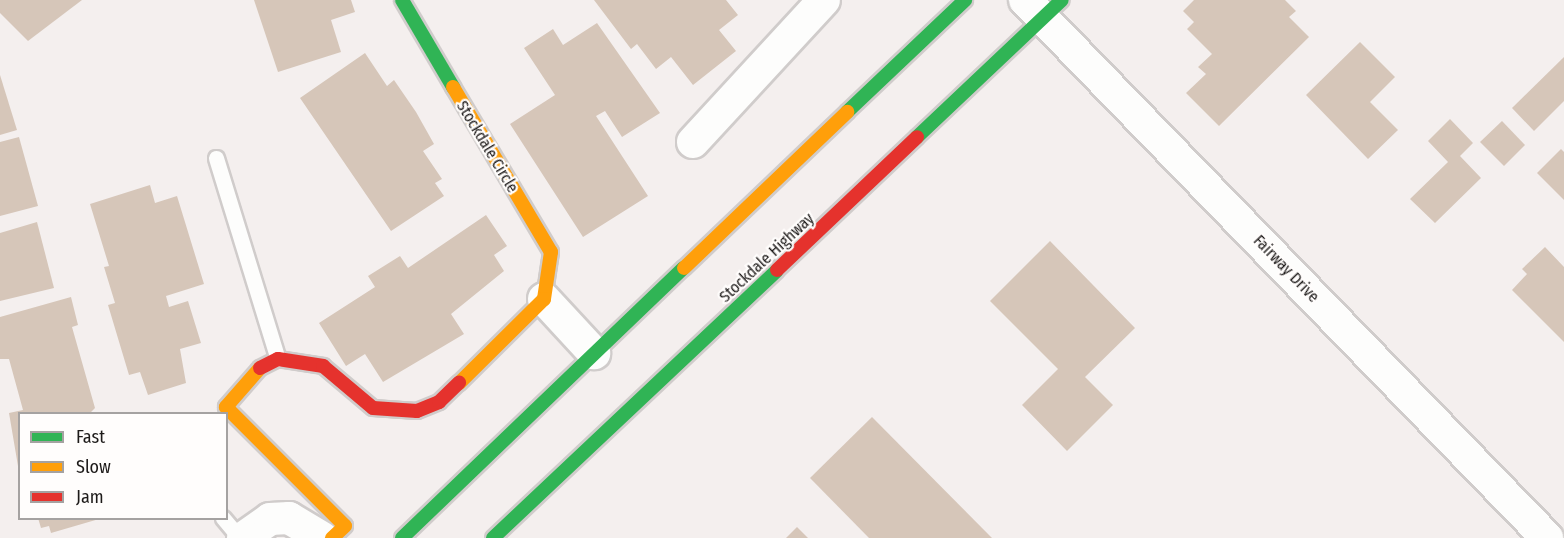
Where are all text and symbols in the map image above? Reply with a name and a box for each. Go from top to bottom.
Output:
street label: Stockdale Circle [452,98,522,196]
street label: Stockdale Highway [716,209,818,307]
street label: Fairway Drive [1249,231,1323,307]
legend [18,412,228,520]
text: Fast [76,426,105,448]
text: Slow [76,456,111,478]
text: Jam [76,486,104,508]

